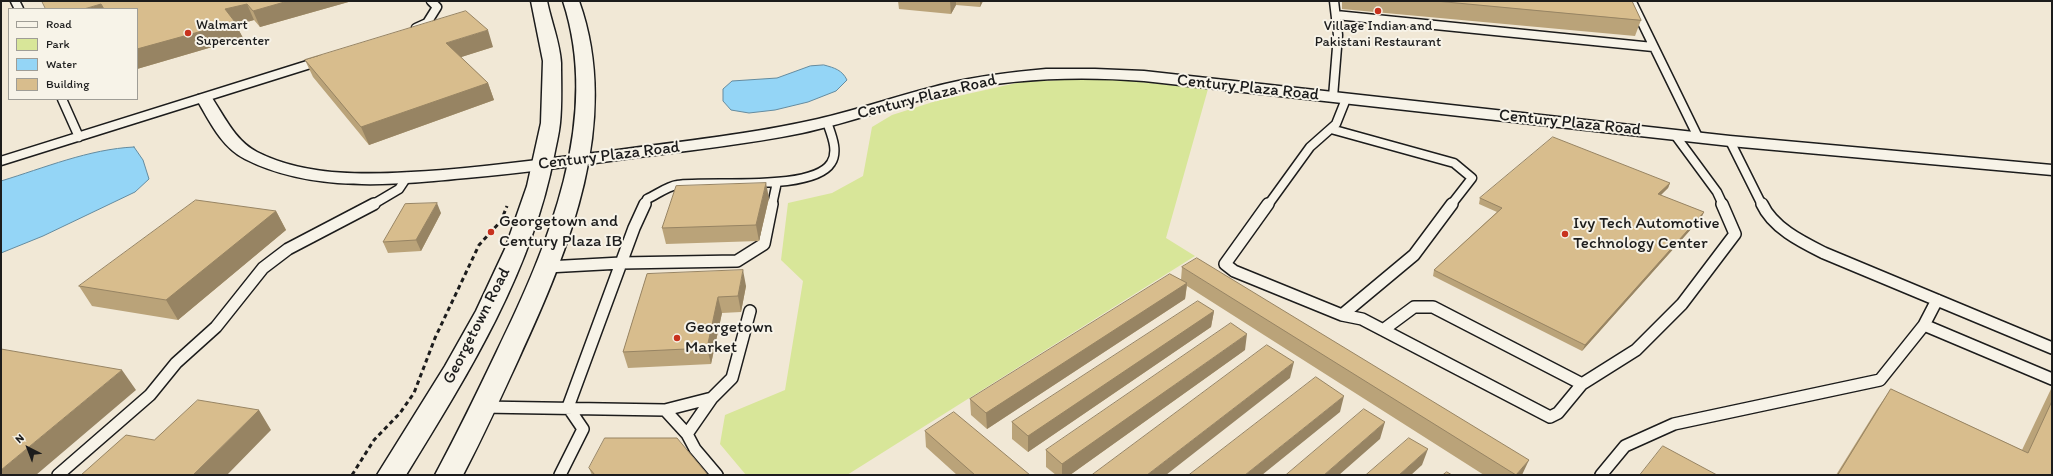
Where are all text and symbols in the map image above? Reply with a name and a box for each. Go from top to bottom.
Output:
marker: Village Indian and Pakistani Restaurant [1373,6,1383,16]
legend [8,8,138,100]
text: Road [46,17,72,31]
place label: Walmart Supercenter [196,17,270,50]
place label: Village Indian and Pakistani Restaurant [1315,18,1441,50]
marker: Walmart Supercenter [183,28,193,38]
text: Park [46,37,70,51]
text: Water [46,57,77,71]
street label: Century Plaza Road [855,70,999,124]
street label: Century Plaza Road [1176,70,1320,106]
text: Building [46,77,89,91]
street label: Century Plaza Road [1498,105,1642,141]
street label: Century Plaza Road [537,137,681,175]
place label: Georgetown and Century Plaza IB [499,212,622,252]
place label: Ivy Tech Automotive Technology Center [1573,214,1720,254]
marker: Georgetown and Century Plaza IB [486,227,496,237]
marker: Ivy Tech Automotive Technology Center [1560,229,1570,239]
street label: Georgetown Road [439,264,515,388]
place label: Georgetown Market [685,318,773,358]
marker: Georgetown Market [672,333,682,343]
north arrow [8,428,48,468]
text: N [13,431,27,446]

